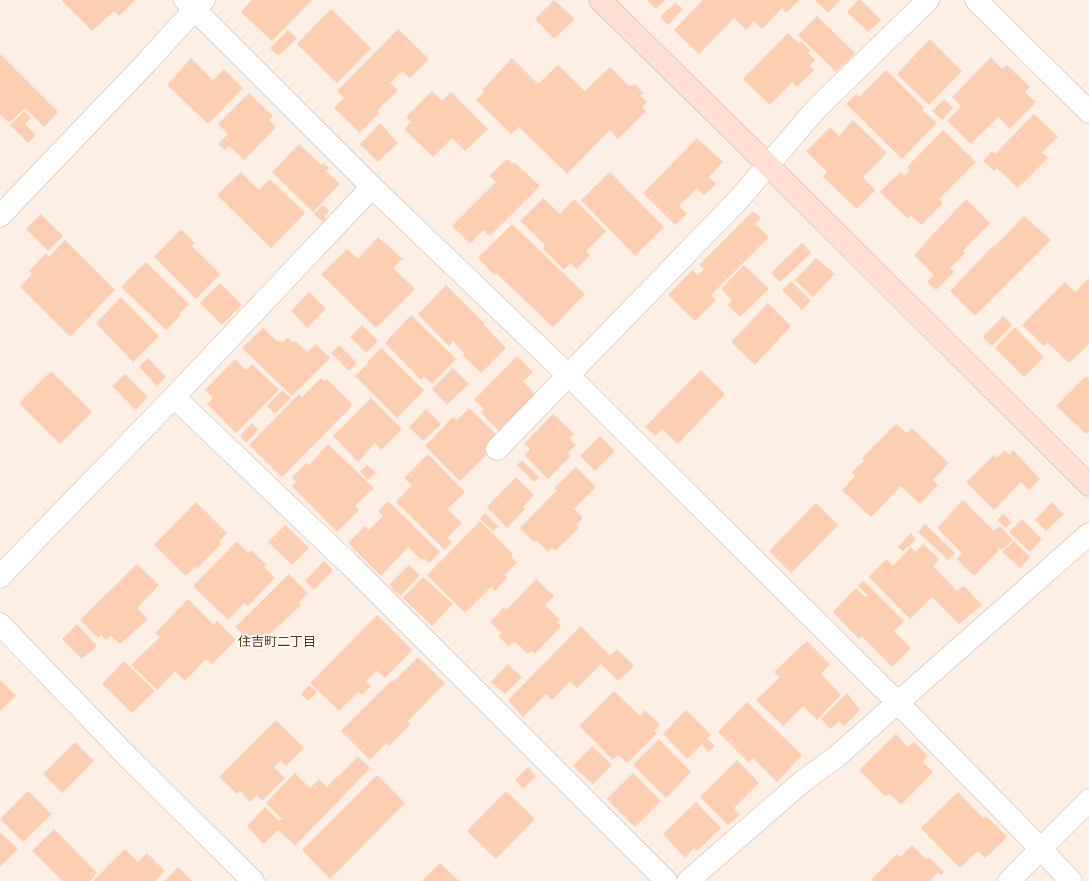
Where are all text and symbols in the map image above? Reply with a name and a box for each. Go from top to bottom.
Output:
district label: 住吉町二丁目 [238,634,316,649]

